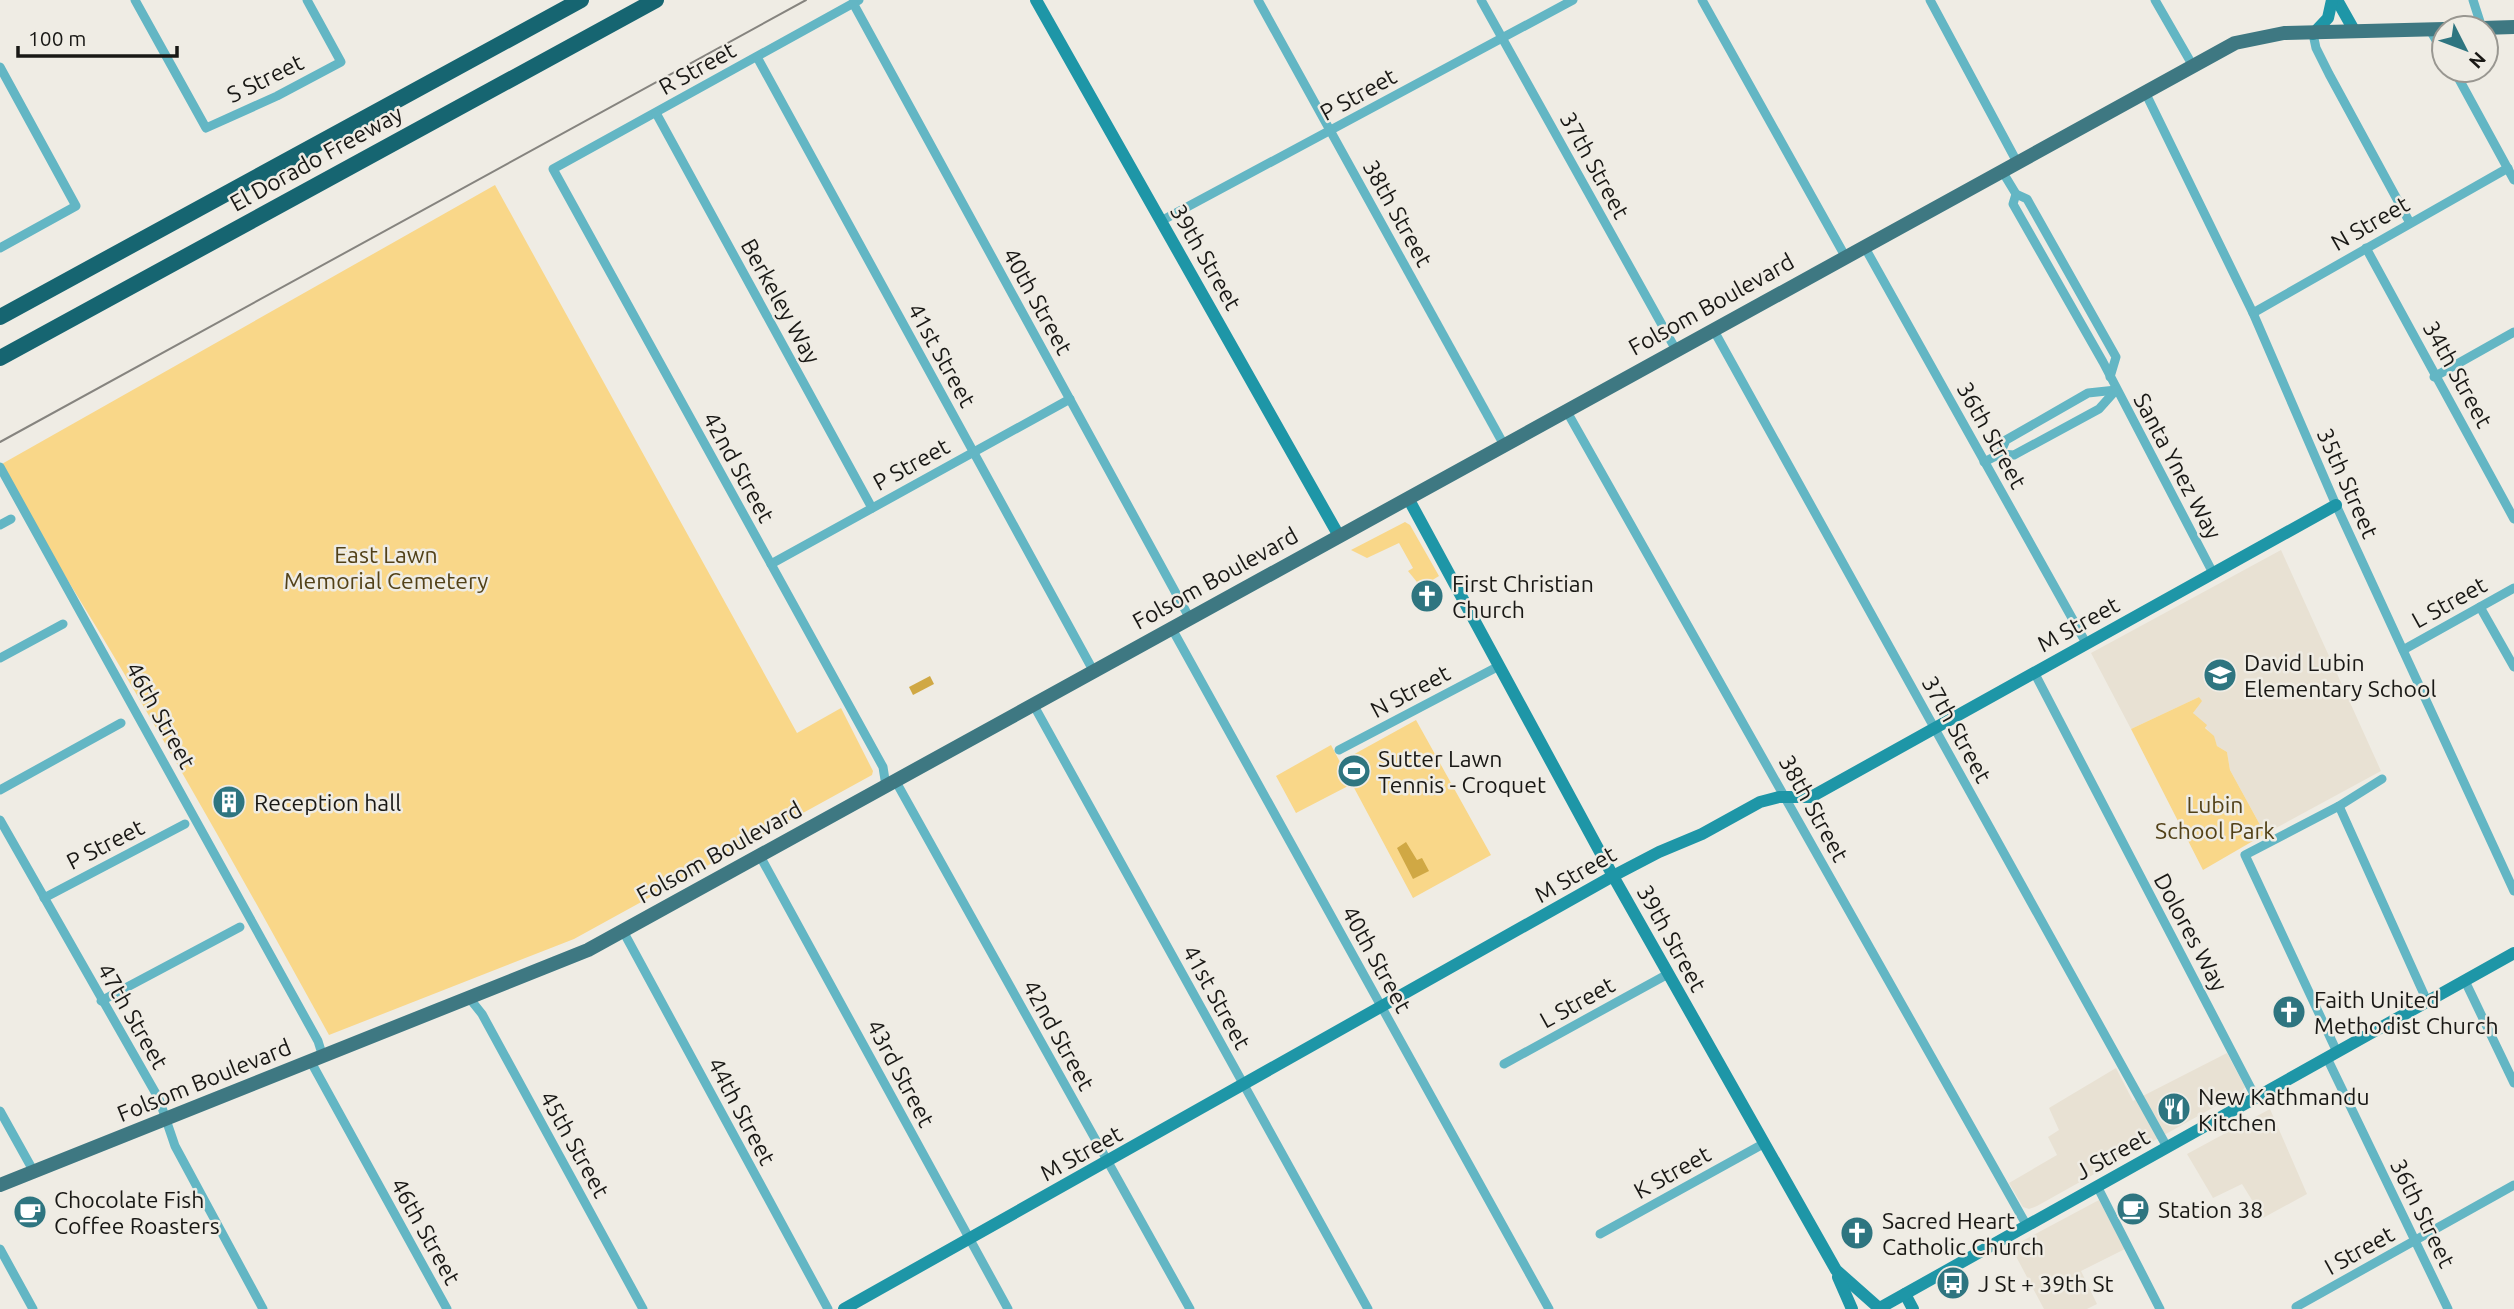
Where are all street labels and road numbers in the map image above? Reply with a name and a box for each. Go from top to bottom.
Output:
street label: R Street [654,37,740,99]
street label: S Street [223,49,307,107]
street label: P Street [1316,63,1400,125]
street label: El Dorado Freeway [225,100,407,216]
street label: 37th Street [1556,108,1634,222]
street label: 38th Street [1359,156,1437,270]
street label: N Street [2327,191,2413,255]
street label: 39th Street [1166,200,1246,314]
street label: Berkeley Way [736,234,826,368]
street label: 40th Street [999,244,1077,358]
street label: Folsom Boulevard [1624,248,1798,360]
street label: 41st Street [903,299,981,411]
street label: 34th Street [2419,317,2497,431]
street label: 36th Street [1953,378,2031,492]
street label: Santa Ynez Way [2129,389,2227,543]
street label: 42nd Street [698,408,780,526]
street label: 35th Street [2313,424,2383,542]
street label: P Street [869,433,953,495]
street label: Folsom Boulevard [1128,522,1302,634]
street label: L Street [2407,571,2491,633]
street label: M Street [2033,591,2123,657]
street label: 46th Street [122,658,200,772]
street label: N Street [1366,660,1454,722]
street label: 37th Street [1918,672,1996,786]
street label: 38th Street [1775,751,1853,865]
street label: Folsom Boulevard [632,796,806,908]
street label: P Street [62,814,148,874]
street label: M Street [1530,841,1620,907]
street label: Dolores Way [2150,869,2232,995]
street label: 39th Street [1633,881,1711,995]
street label: 40th Street [1338,902,1416,1016]
street label: 41st Street [1178,941,1256,1053]
street label: 47th Street [93,959,173,1073]
street label: L Street [1535,971,1619,1033]
street label: 42nd Street [1018,976,1100,1094]
street label: 43rd Street [862,1015,940,1131]
street label: Folsom Boulevard [113,1034,295,1126]
street label: 44th Street [703,1053,781,1169]
street label: 45th Street [536,1087,614,1201]
street label: M Street [1036,1120,1126,1186]
street label: J Street [2071,1123,2153,1185]
street label: K Street [1629,1141,1715,1203]
street label: 36th Street [2386,1155,2460,1271]
street label: 46th Street [387,1174,465,1288]
street label: I Street [2320,1221,2398,1279]

